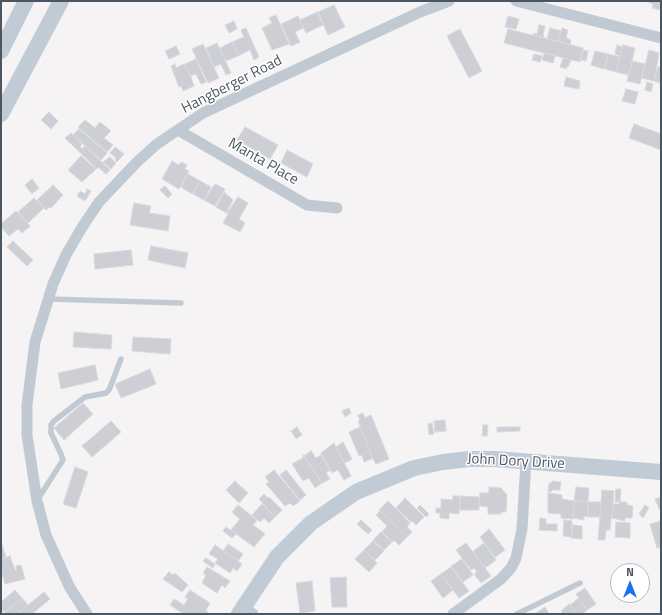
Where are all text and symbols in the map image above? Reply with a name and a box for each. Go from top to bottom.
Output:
street label: Hangberger Road [179,52,285,118]
street label: Manta Place [225,135,301,189]
street label: John Dory Drive [467,450,565,474]
north arrow [610,563,650,603]
text: N [626,564,634,580]

